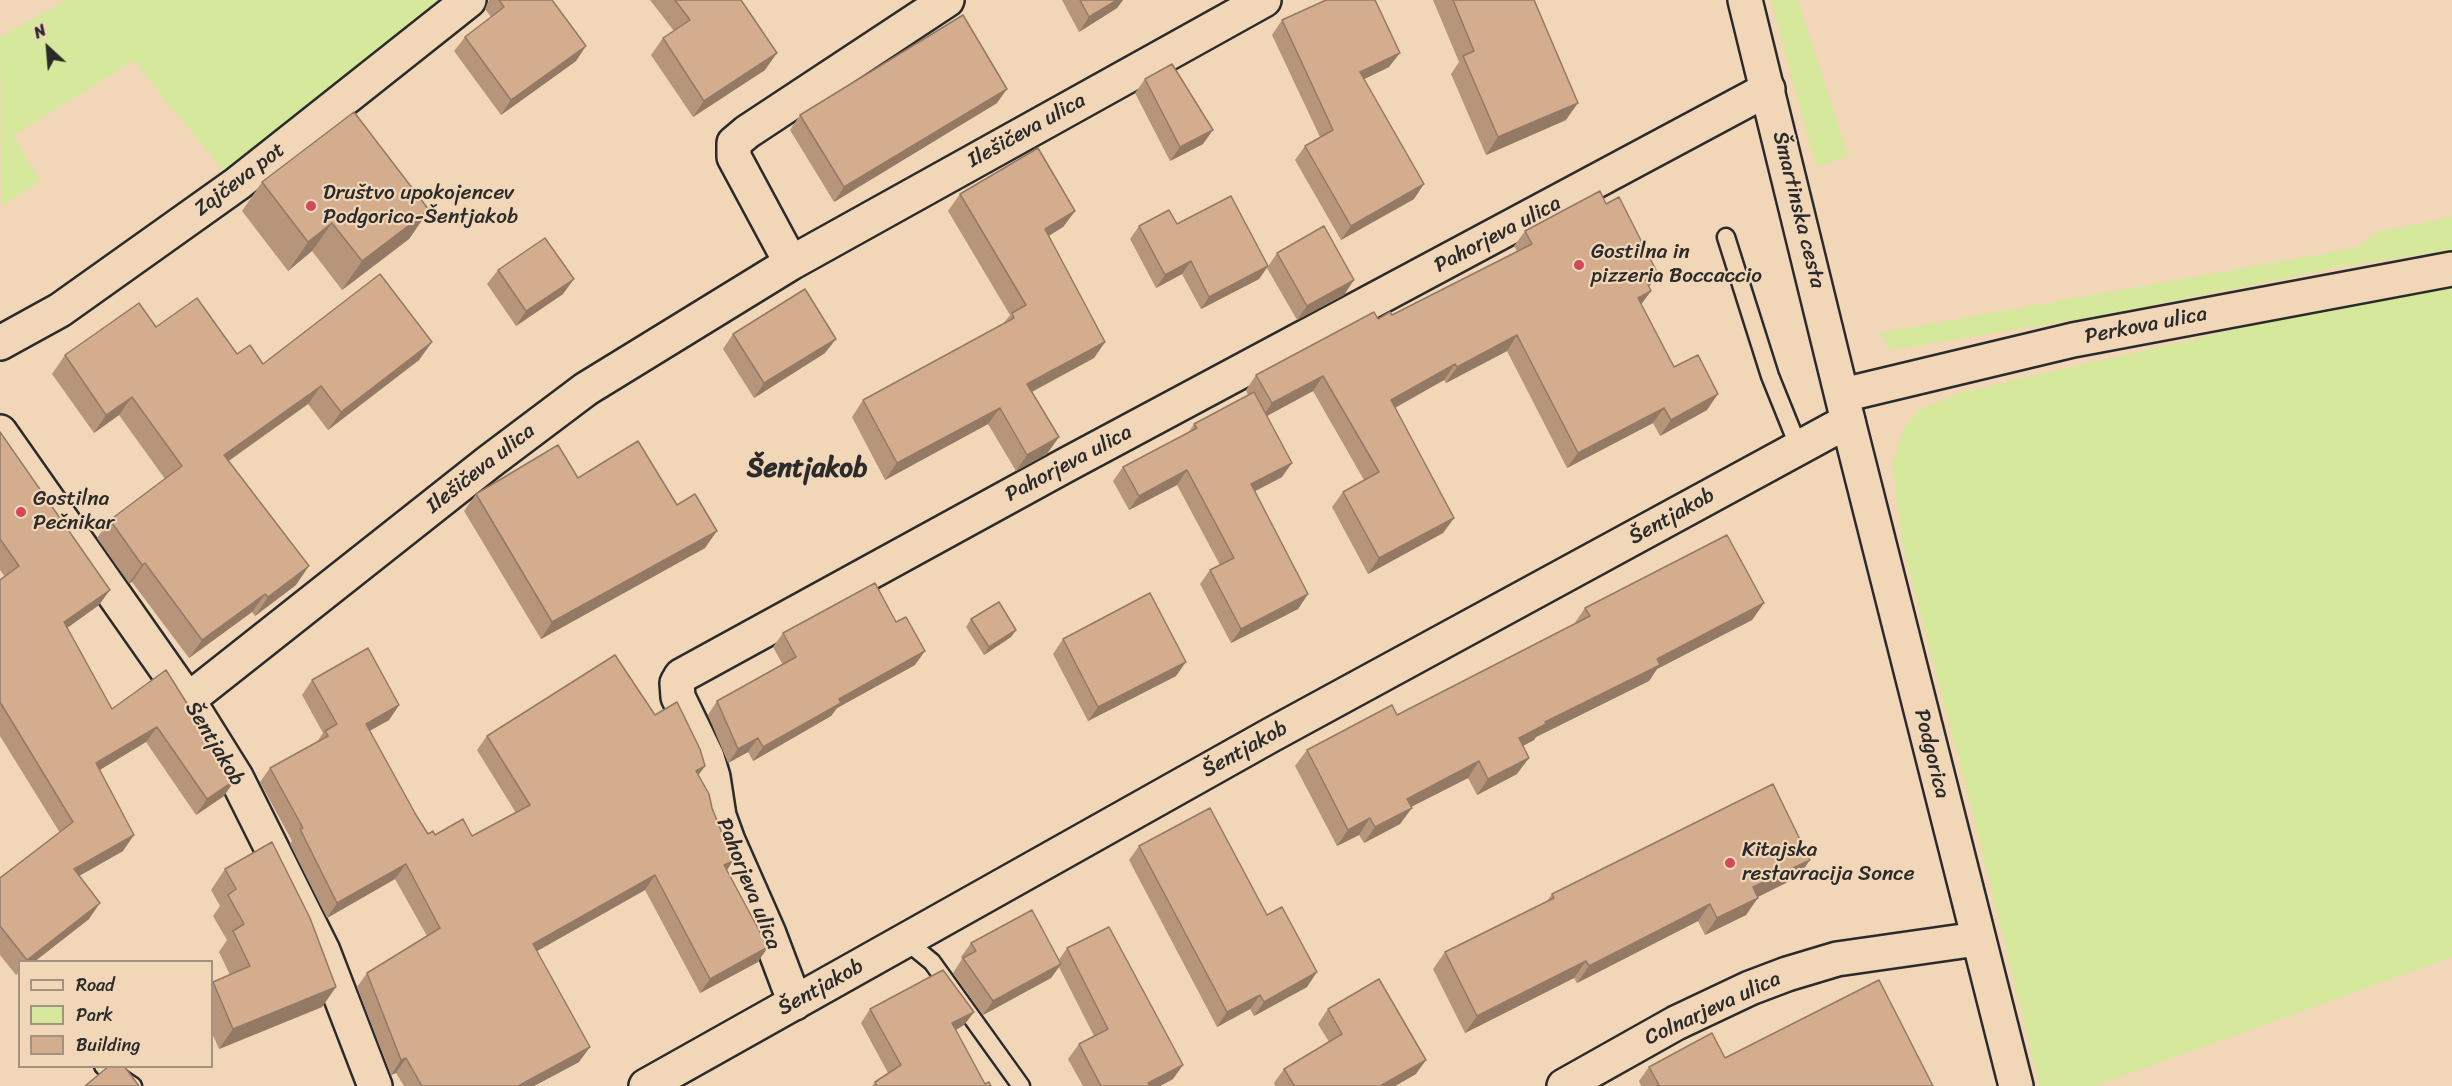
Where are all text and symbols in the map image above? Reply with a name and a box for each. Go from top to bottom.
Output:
text: N [29,16,51,47]
north arrow [18,18,78,78]
street label: Ilešičeva ulica [964,88,1090,174]
street label: Šmartinska cesta [1766,129,1830,291]
street label: Zajčeva pot [190,138,290,222]
place label: Društvo upokojencev Podgorica-Šentjakob [323,181,518,231]
street label: Pahorjeva ulica [1430,191,1566,279]
marker: Društvo upokojencev Podgorica-Šentjakob [304,199,318,213]
place label: Gostilna in pizzeria Boccaccio [1591,240,1762,290]
marker: Gostilna in pizzeria Boccaccio [1572,258,1586,272]
street label: Perkova ulica [2083,302,2209,350]
street label: Ilešičeva ulica [422,419,540,519]
street label: Pahorjeva ulica [1001,420,1137,508]
district label: Šentjakob [747,453,867,485]
street label: Šentjakob [1625,483,1719,551]
place label: Gostilna Pečnikar [33,487,114,537]
marker: Gostilna Pečnikar [14,505,28,519]
street label: Šentjakob [179,697,249,791]
street label: Podgorica [1908,707,1954,801]
street label: Šentjakob [1198,716,1292,784]
street label: Pahorjeva ulica [710,815,786,953]
place label: Kitajska restavracija Sonce [1742,838,1915,888]
marker: Kitajska restavracija Sonce [1723,856,1737,870]
street label: Šentjakob [774,954,868,1022]
legend [18,960,213,1068]
street label: Colnarjeva ulica [1641,967,1785,1051]
text: Road [76,969,115,1001]
text: Park [76,999,113,1031]
text: Building [76,1029,140,1061]

